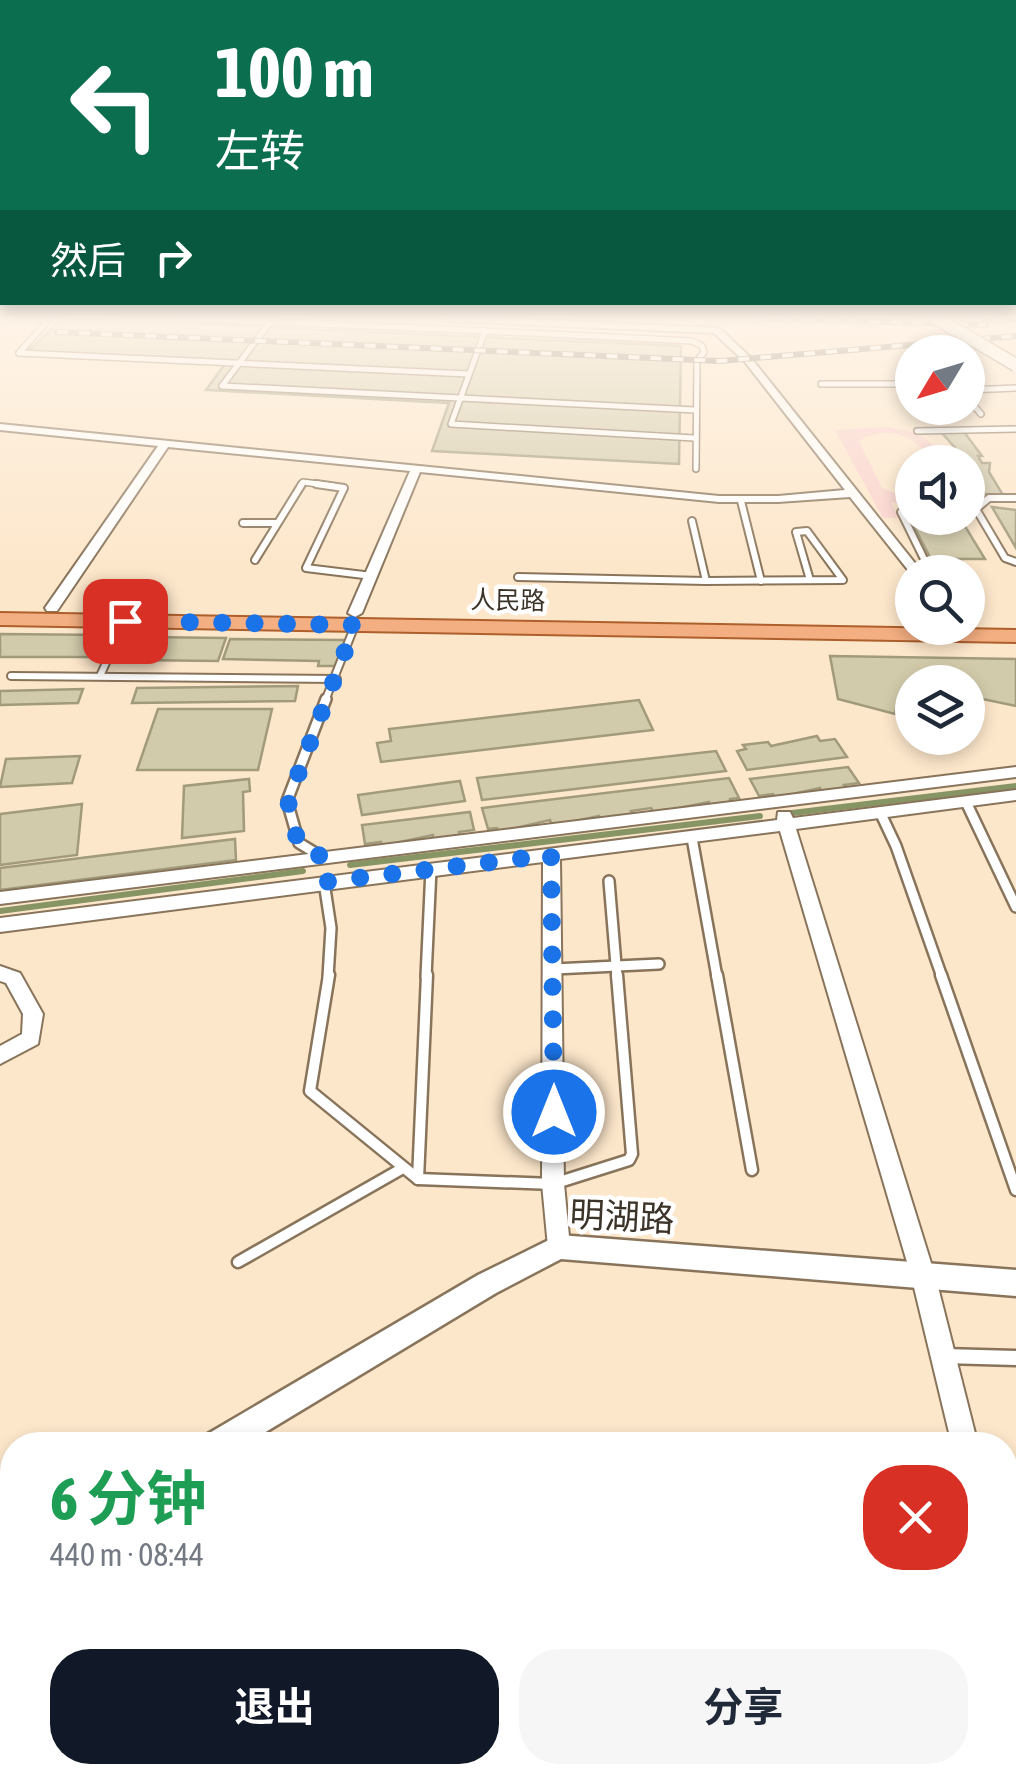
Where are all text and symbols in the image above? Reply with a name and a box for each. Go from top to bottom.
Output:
text: 100 m [215,32,374,112]
icon: left [50,40,180,170]
text: 左转 [215,125,305,177]
icon: right [146,230,201,285]
text: 然后 [50,239,126,282]
north arrow [895,335,985,425]
map controls [895,335,985,755]
button: sound [895,445,985,535]
button: search [895,555,985,645]
pin [83,579,168,664]
street label: 人民路 [470,585,546,615]
icon: arrive [98,594,153,649]
button: layers [895,665,985,755]
position arrow [502,1060,606,1164]
street label: 明湖路 [569,1193,676,1239]
text: 6 分钟 [50,1464,206,1533]
button: close [863,1465,968,1570]
text: 440 m · 08:44 [50,1536,204,1573]
button: 退出 [50,1649,499,1764]
button: 分享 [519,1649,968,1764]

